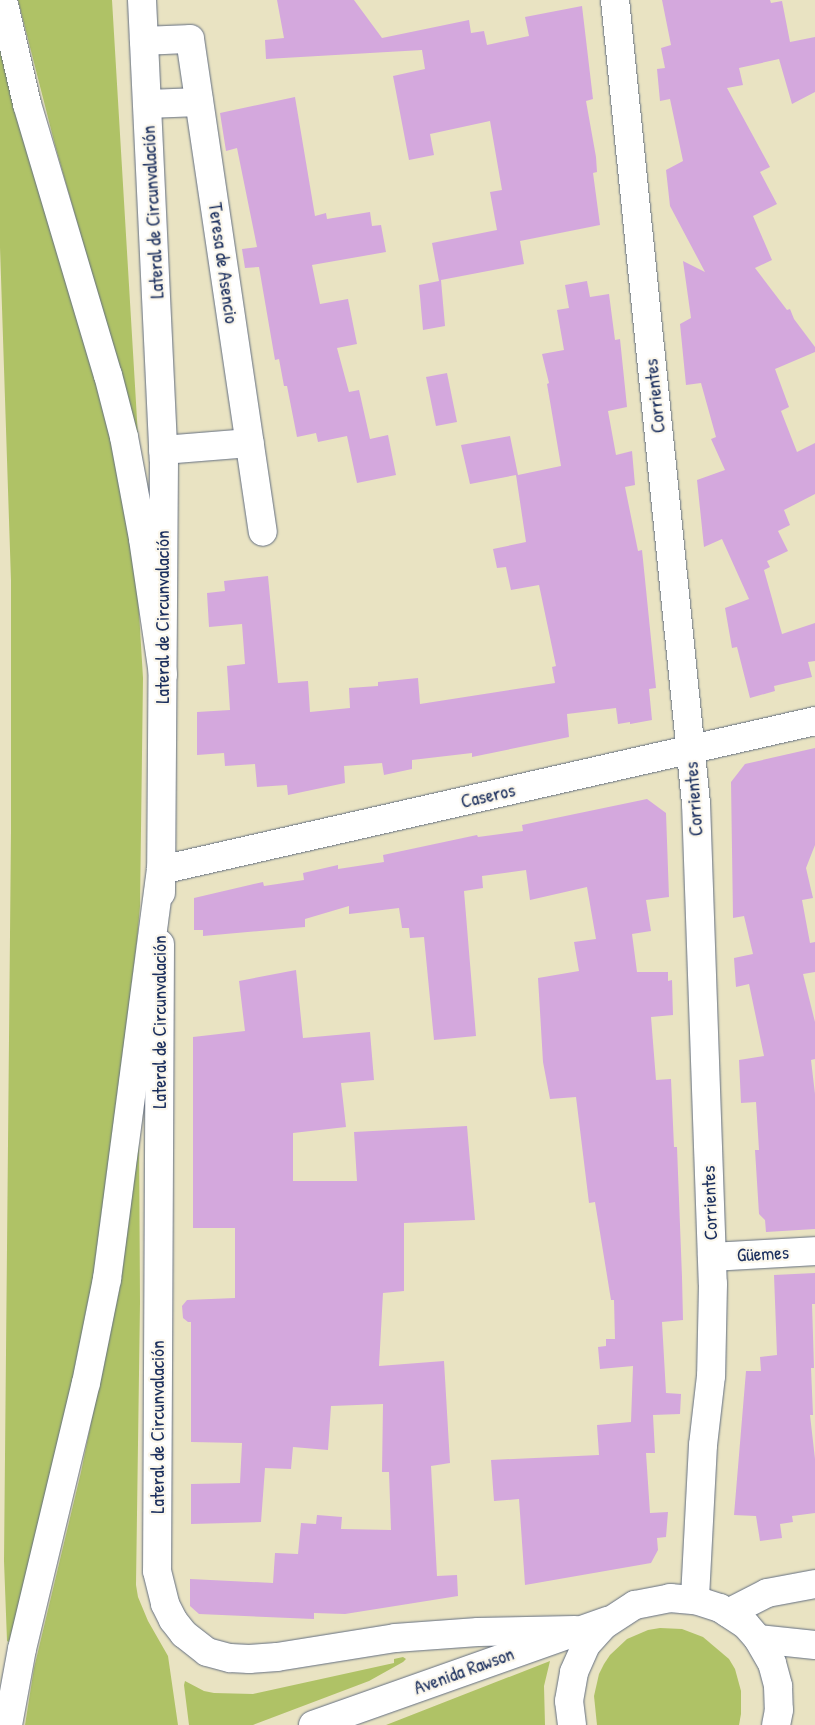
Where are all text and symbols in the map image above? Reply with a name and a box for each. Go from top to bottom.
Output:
street label: Lateral de Circunvalación [137,125,169,299]
street label: Teresa de Asencio [203,201,243,325]
street label: Corrientes [640,358,670,434]
street label: Lateral de Circunvalación [152,530,174,704]
street label: Corrientes [680,761,708,837]
street label: Caseros [459,779,517,813]
street label: Lateral de Circunvalación [149,935,171,1109]
street label: Corrientes [697,1165,723,1241]
street label: Güemes [736,1241,790,1267]
street label: Lateral de Circunvalación [147,1340,169,1514]
street label: Avenida Rawson [411,1642,517,1700]

